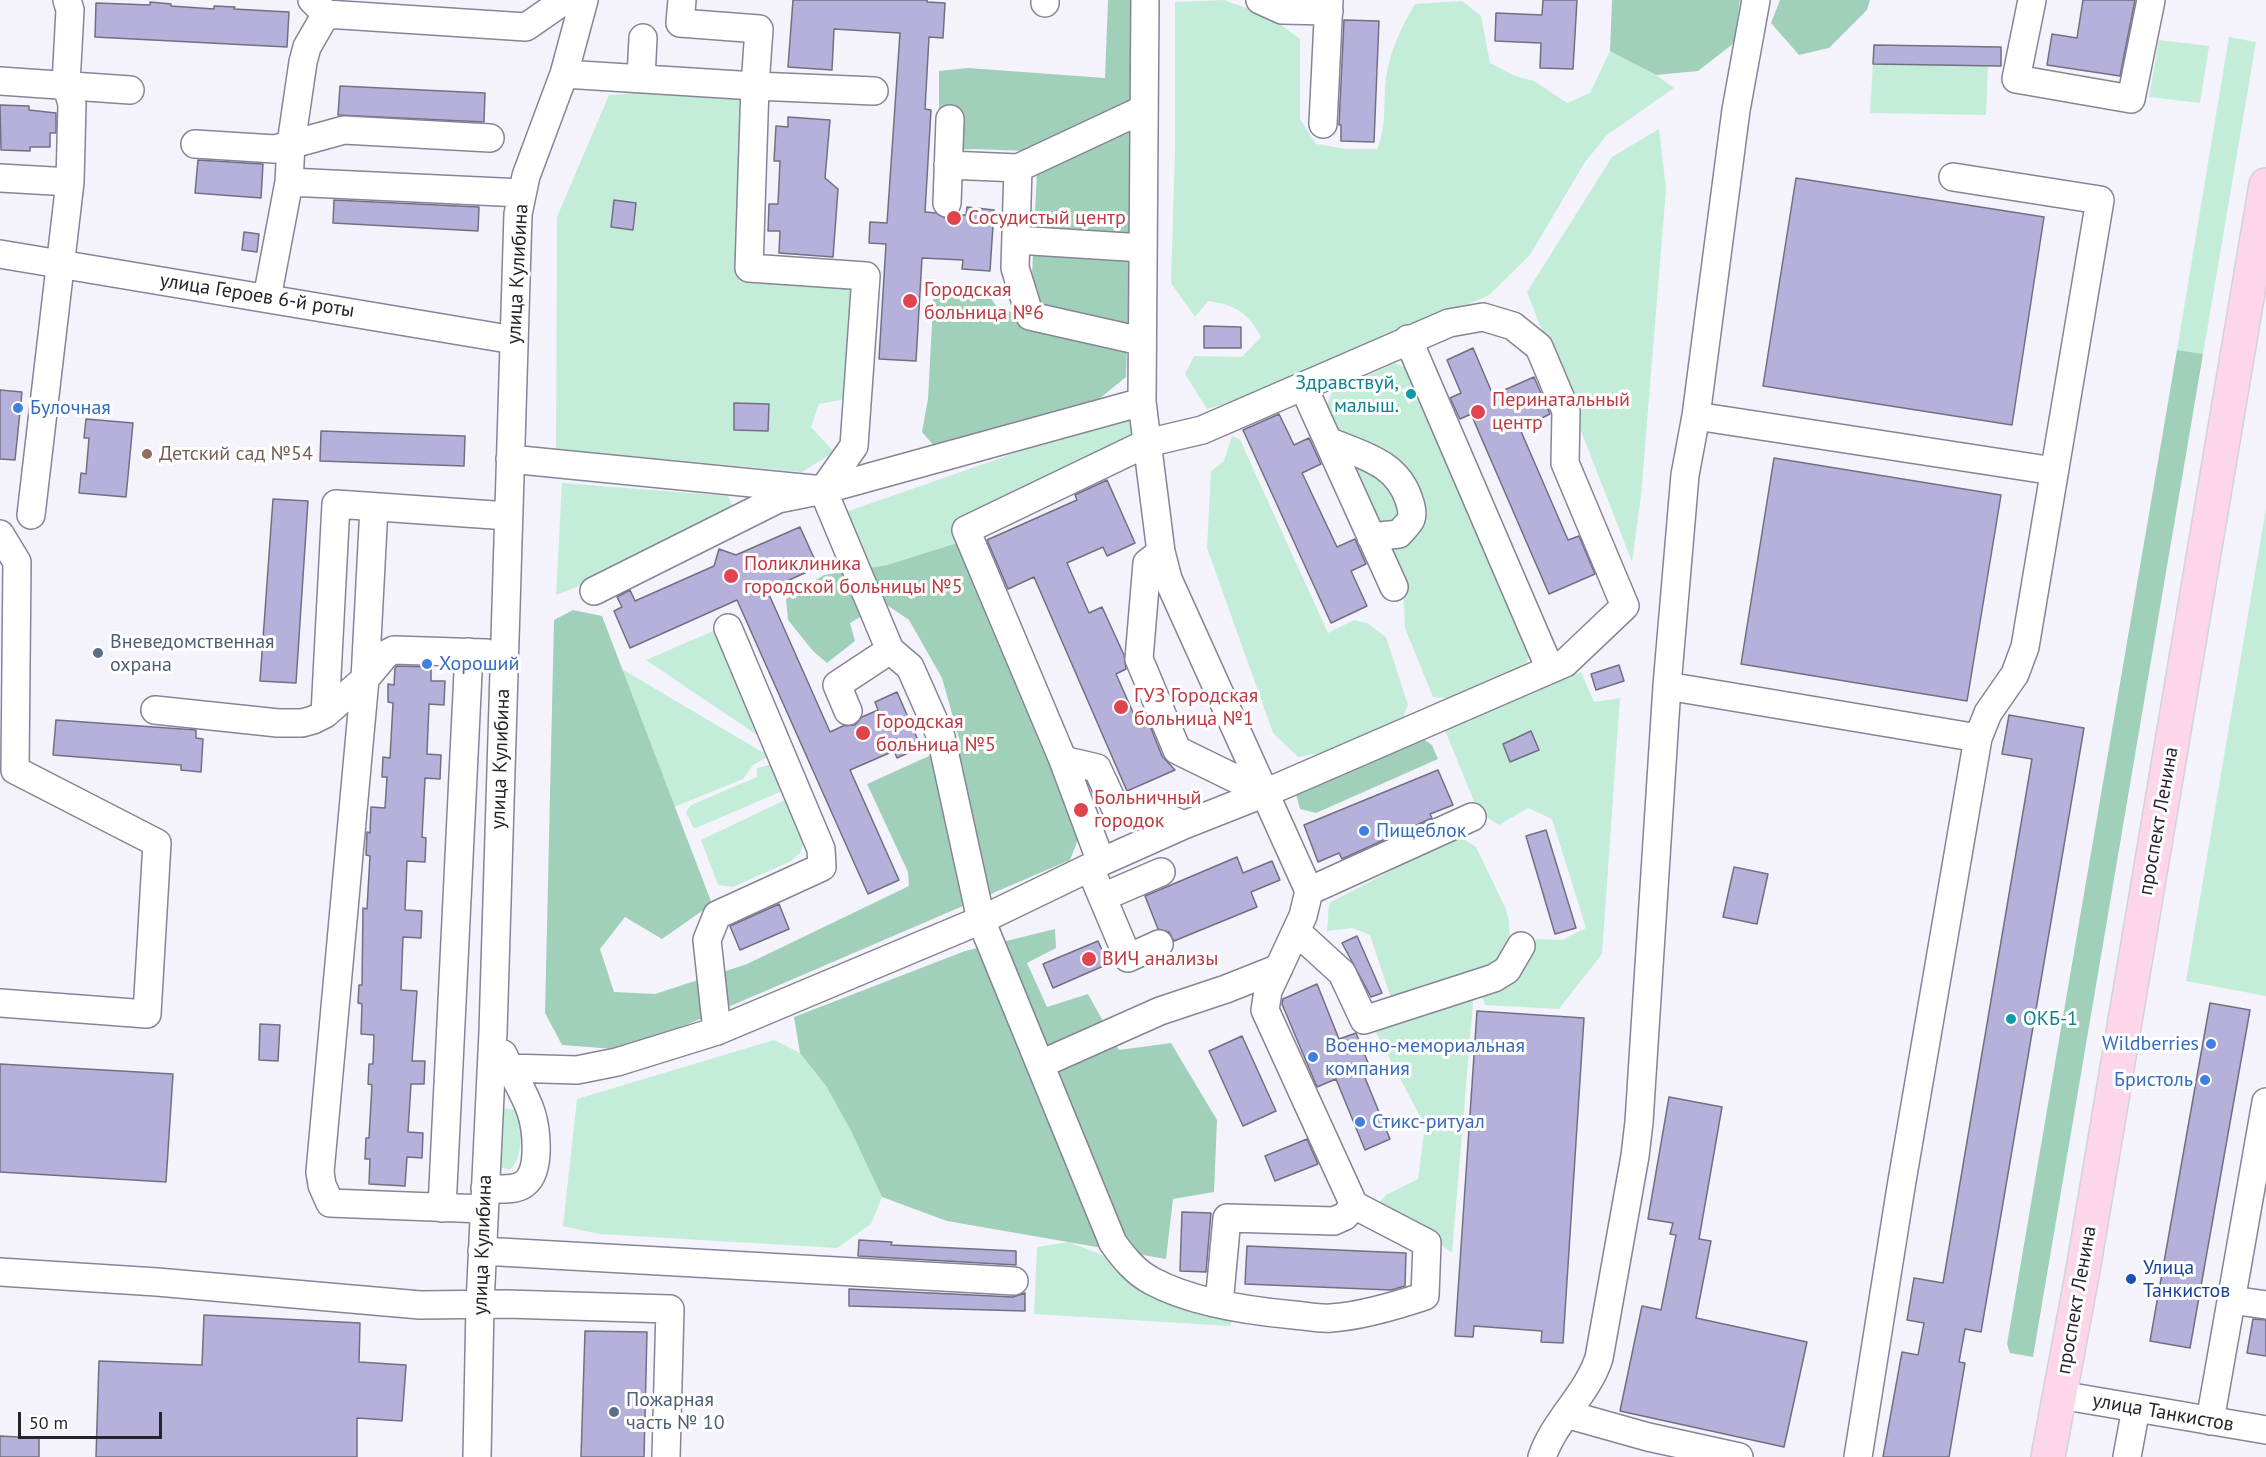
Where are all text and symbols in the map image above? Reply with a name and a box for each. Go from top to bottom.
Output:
street label: улица Кулибина [502,203,534,345]
place label: Сосудистый центр [968,206,1126,230]
marker: Сосудистый центр [945,209,963,227]
street label: улица Героев 6-й роты [158,269,356,323]
place label: Городская больница №6 [924,278,1044,325]
marker: Городская больница №6 [901,292,919,310]
place label: Здравствуй, малыш. [1295,371,1399,418]
marker: Здравствуй, малыш. [1404,387,1418,401]
place label: Перинатальный центр [1492,388,1630,435]
place label: Булочная [30,396,111,420]
marker: Булочная [11,401,25,415]
marker: Перинатальный центр [1469,403,1487,421]
place label: Детский сад №54 [159,442,313,466]
marker: Детский сад №54 [140,447,154,461]
place label: Поликлиника городской больницы №5 [744,552,963,599]
marker: Поликлиника городской больницы №5 [722,567,740,585]
place label: Вневедомственная охрана [110,630,275,677]
marker: Вневедомственная охрана [91,646,105,660]
place label: Хороший [439,652,519,676]
marker: Хороший [420,657,434,671]
place label: ГУЗ Городская больница №1 [1134,684,1258,731]
street label: улица Кулибина [487,688,515,830]
marker: ГУЗ Городская больница №1 [1112,698,1130,716]
place label: Городская больница №5 [876,710,996,757]
marker: Городская больница №5 [854,724,872,742]
street label: проспект Ленина [2134,745,2184,897]
place label: Больничный городок [1094,786,1201,833]
marker: Больничный городок [1072,801,1090,819]
place label: Пищеблок [1376,819,1466,843]
marker: Пищеблок [1357,824,1371,838]
place label: ВИЧ анализы [1102,947,1218,971]
marker: ВИЧ анализы [1080,950,1098,968]
place label: ОКБ-1 [2023,1007,2078,1031]
marker: ОКБ-1 [2004,1012,2018,1026]
place label: Wildberries [2102,1032,2199,1056]
place label: Военно-мемориальная компания [1325,1034,1525,1081]
marker: Wildberries [2204,1037,2218,1051]
marker: Военно-мемориальная компания [1306,1050,1320,1064]
place label: Бристоль [2114,1068,2193,1092]
marker: Бристоль [2198,1073,2212,1087]
place label: Стикс-ритуал [1372,1110,1485,1134]
marker: Стикс-ритуал [1353,1115,1367,1129]
street label: улица Кулибина [469,1174,497,1316]
street label: проспект Ленина [2052,1224,2102,1376]
place label: Улица Танкистов [2143,1256,2230,1303]
marker: Улица Танкистов [2124,1272,2138,1286]
place label: Пожарная часть № 10 [626,1388,725,1435]
street label: улица Танкистов [2090,1389,2236,1437]
scale bar [21,1400,165,1438]
marker: Пожарная часть № 10 [607,1405,621,1419]
text: 50 m [29,1411,68,1434]

